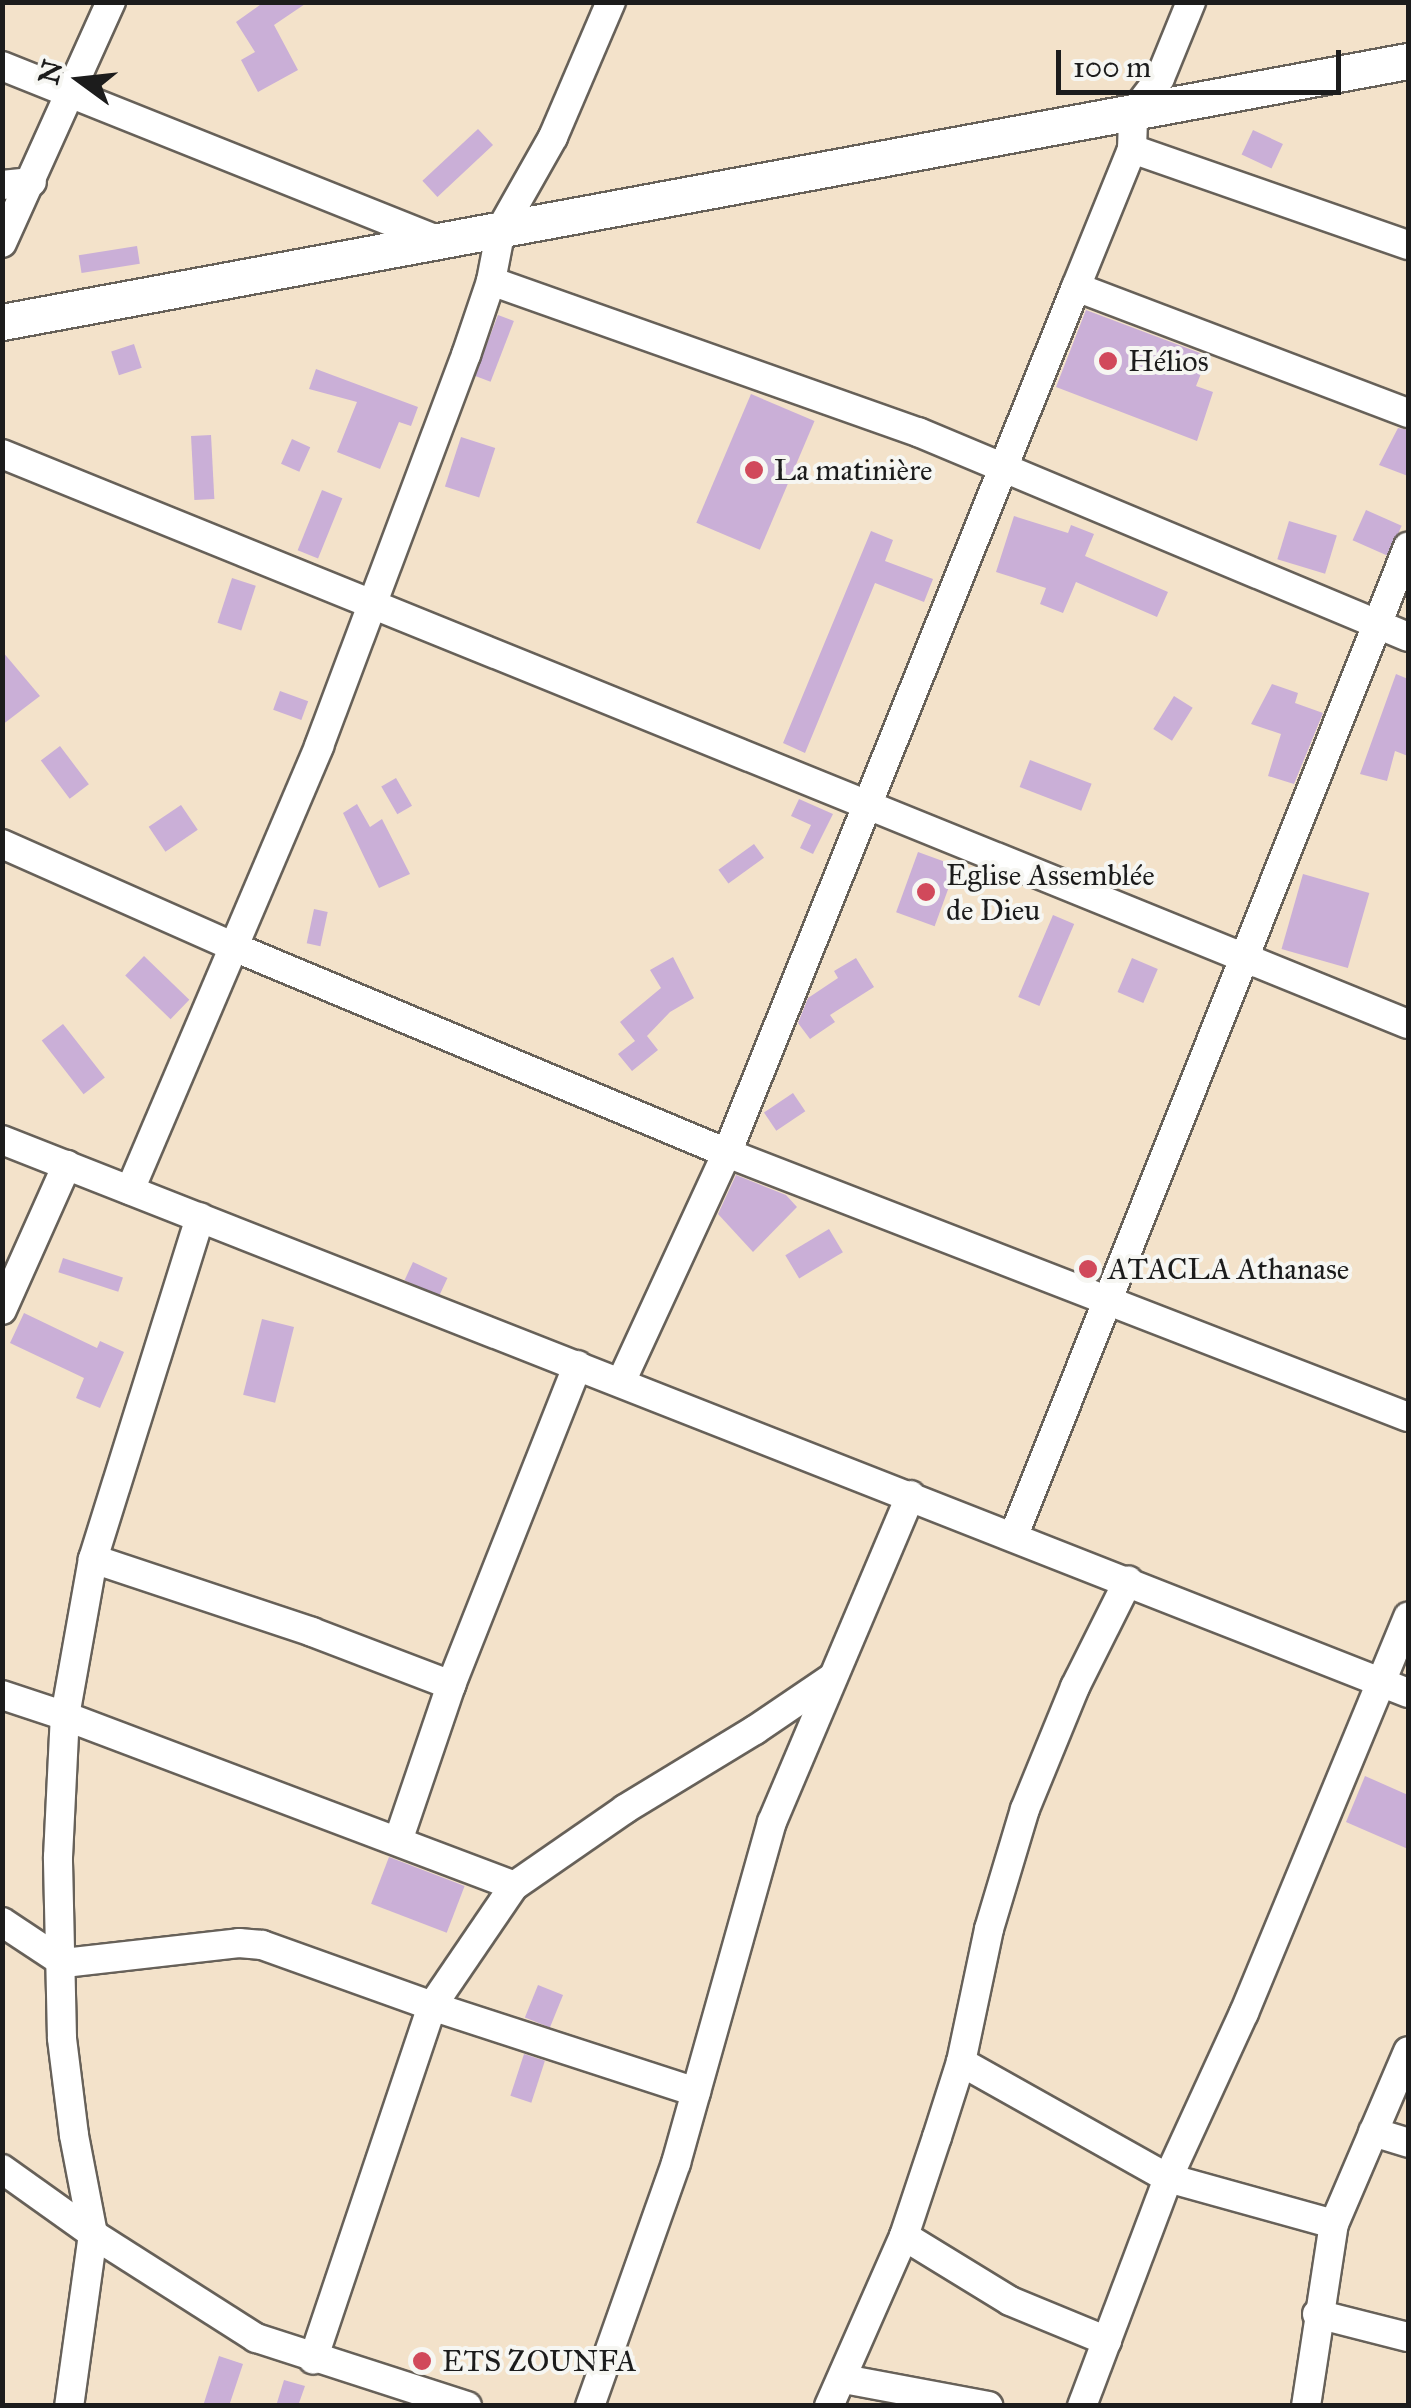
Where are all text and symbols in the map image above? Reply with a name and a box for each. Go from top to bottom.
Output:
north arrow [30,30,130,130]
scale bar [1061,30,1346,92]
text: 100 m [1073,49,1151,85]
text: N [31,56,71,88]
place label: Hélios [1128,343,1209,379]
marker: Hélios [1097,350,1119,372]
place label: La matinière [774,452,932,488]
marker: La matinière [743,459,765,481]
place label: Eglise Assemblée de Dieu [946,857,1155,928]
marker: Eglise Assemblée de Dieu [915,881,937,903]
place label: ATACLA Athanase [1108,1251,1349,1287]
marker: ATACLA Athanase [1077,1258,1099,1280]
place label: ETS ZOUNFA [442,2343,637,2379]
marker: ETS ZOUNFA [411,2350,433,2372]

